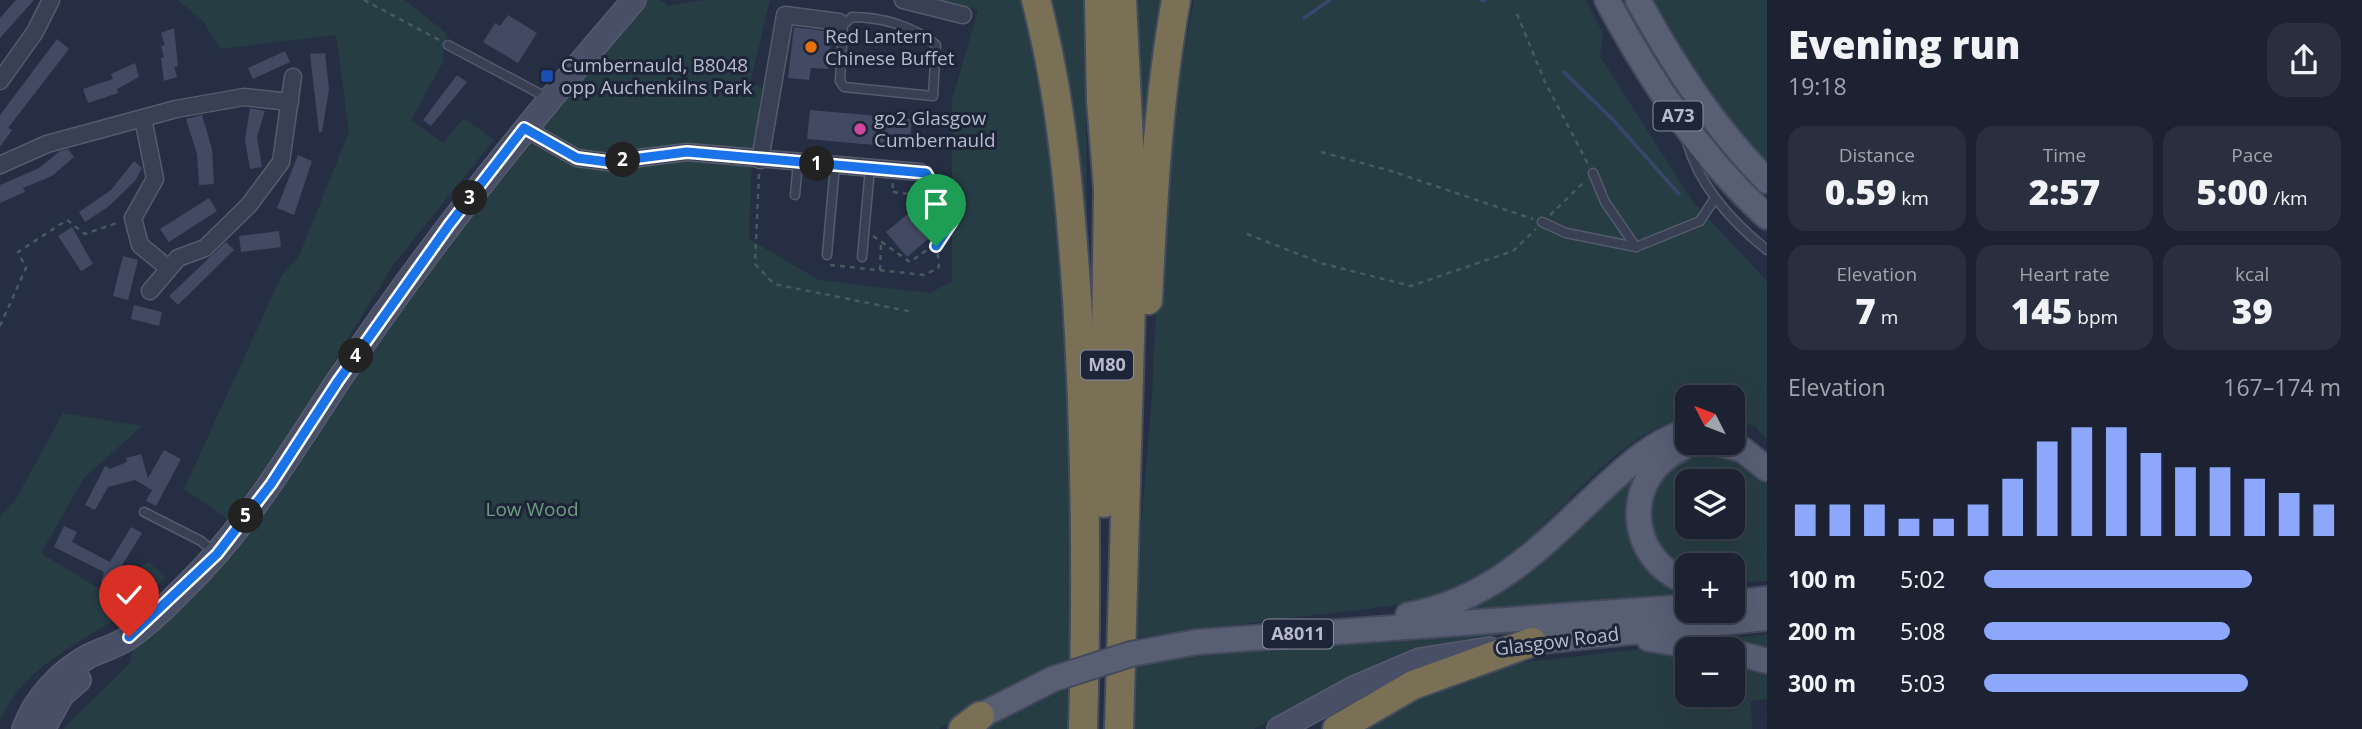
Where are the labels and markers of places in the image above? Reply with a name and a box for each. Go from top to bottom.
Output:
place label: Red Lantern Chinese Buffet [825,23,955,71]
marker: Red Lantern Chinese Buffet [803,39,819,55]
place label: Cumbernauld, B8048 opp Auchenkilns Park [561,52,752,100]
marker: Cumbernauld, B8048 opp Auchenkilns Park [539,68,555,84]
place label: go2 Glasgow Cumbernauld [874,105,996,153]
marker: go2 Glasgow Cumbernauld [852,121,868,137]
pin: 2 [606,142,640,178]
pin: 1 [800,146,834,182]
pin [906,174,966,246]
pin: 3 [452,180,488,216]
pin: 4 [338,338,374,374]
pin: 5 [229,498,264,534]
pin [99,565,159,637]

